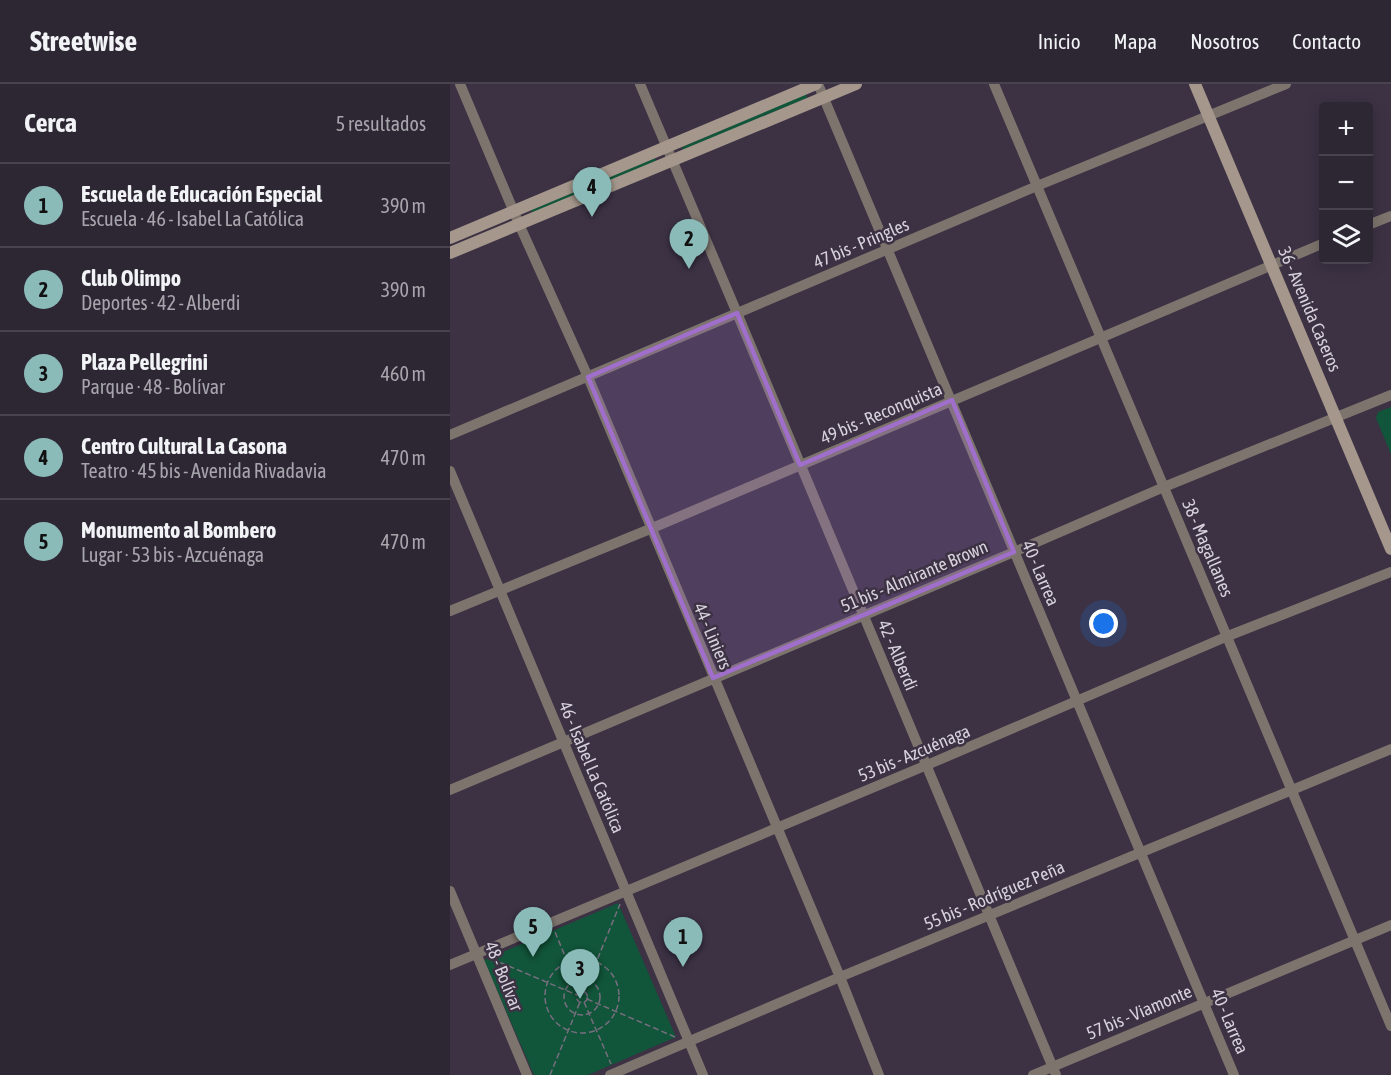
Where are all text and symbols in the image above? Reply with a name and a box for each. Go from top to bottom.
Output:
text: Streetwise [30,25,137,57]
text: Inicio [1038,29,1081,53]
text: Mapa [1114,29,1157,53]
text: Nosotros [1190,29,1259,53]
text: Contacto [1292,29,1361,53]
map controls [1319,102,1373,264]
button: + [1319,102,1373,156]
text: Cerca [24,108,77,138]
text: 5 resultados [336,112,426,135]
button: − [1319,156,1373,210]
pin: 4 [572,168,612,217]
text: Escuela de Educación Especial [81,181,322,207]
text: 1 [39,194,48,217]
text: 390 m [381,194,426,217]
text: Escuela · 46 - Isabel La Católica [81,207,304,230]
button: layers [1319,210,1373,264]
street label: 47 bis - Pringles [810,213,912,273]
pin: 2 [670,220,708,269]
street label: 36 - Avenida Caseros [1274,243,1346,375]
text: Club Olimpo [81,265,181,291]
text: 2 [39,278,48,301]
text: 390 m [381,278,426,301]
text: Deportes · 42 - Alberdi [81,291,240,314]
text: Plaza Pellegrini [81,349,208,375]
text: 3 [39,362,48,385]
text: 460 m [381,362,426,385]
text: Parque · 48 - Bolívar [81,375,225,398]
street label: 49 bis - Reconquista [817,378,945,448]
text: Centro Cultural La Casona [81,433,287,459]
text: 4 [39,446,48,469]
text: 470 m [381,446,426,469]
text: Teatro · 45 bis - Avenida Rivadavia [81,459,327,482]
street label: 38 - Magallanes [1178,496,1238,600]
text: Monumento al Bombero [81,517,276,543]
text: 5 [39,530,48,553]
text: 470 m [381,530,426,553]
street label: 51 bis - Almirante Brown [837,536,991,616]
street label: 40 - Larrea [1018,537,1064,609]
text: Lugar · 53 bis - Azcuénaga [81,543,264,566]
street label: 44 - Liniers [690,600,736,672]
your location [1089,609,1118,638]
street label: 42 - Alberdi [874,617,922,693]
street label: 46 - Isabel La Católica [555,698,629,836]
street label: 53 bis - Azcuénaga [855,720,973,786]
street label: 55 bis - Rodríguez Peña [921,856,1067,934]
pin: 5 [514,908,553,957]
pin: 1 [664,918,702,967]
street label: 48 - Bolívar [481,938,528,1014]
pin: 3 [560,950,600,999]
street label: 57 bis - Viamonte [1083,980,1195,1044]
street label: 40 - Larrea [1207,985,1253,1057]

